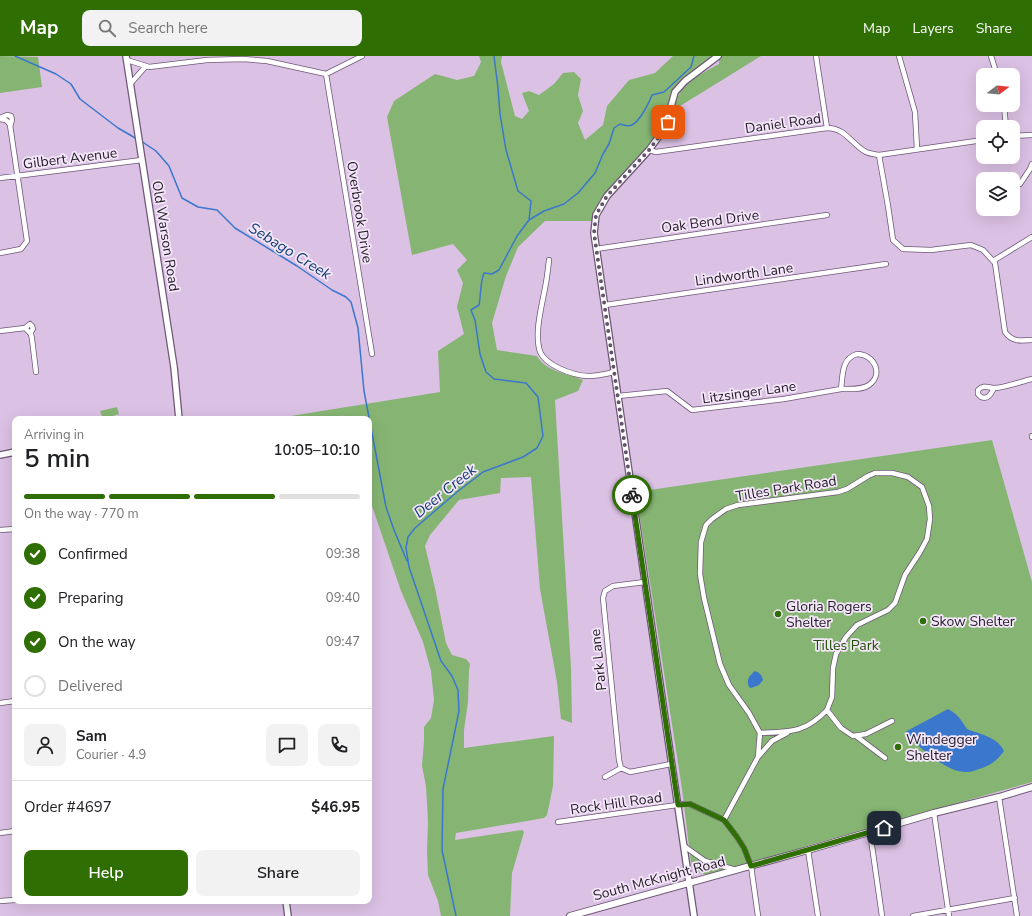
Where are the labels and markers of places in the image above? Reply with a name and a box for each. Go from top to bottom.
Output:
pin [651,105,685,139]
place label: Gloria Rogers Shelter [786,597,872,632]
marker: Gloria Rogers Shelter [773,609,783,619]
place label: Skow Shelter [931,612,1015,631]
marker: Skow Shelter [918,616,928,626]
place label: Windegger Shelter [906,730,977,765]
marker: Windegger Shelter [893,742,903,752]
pin [867,811,901,845]

